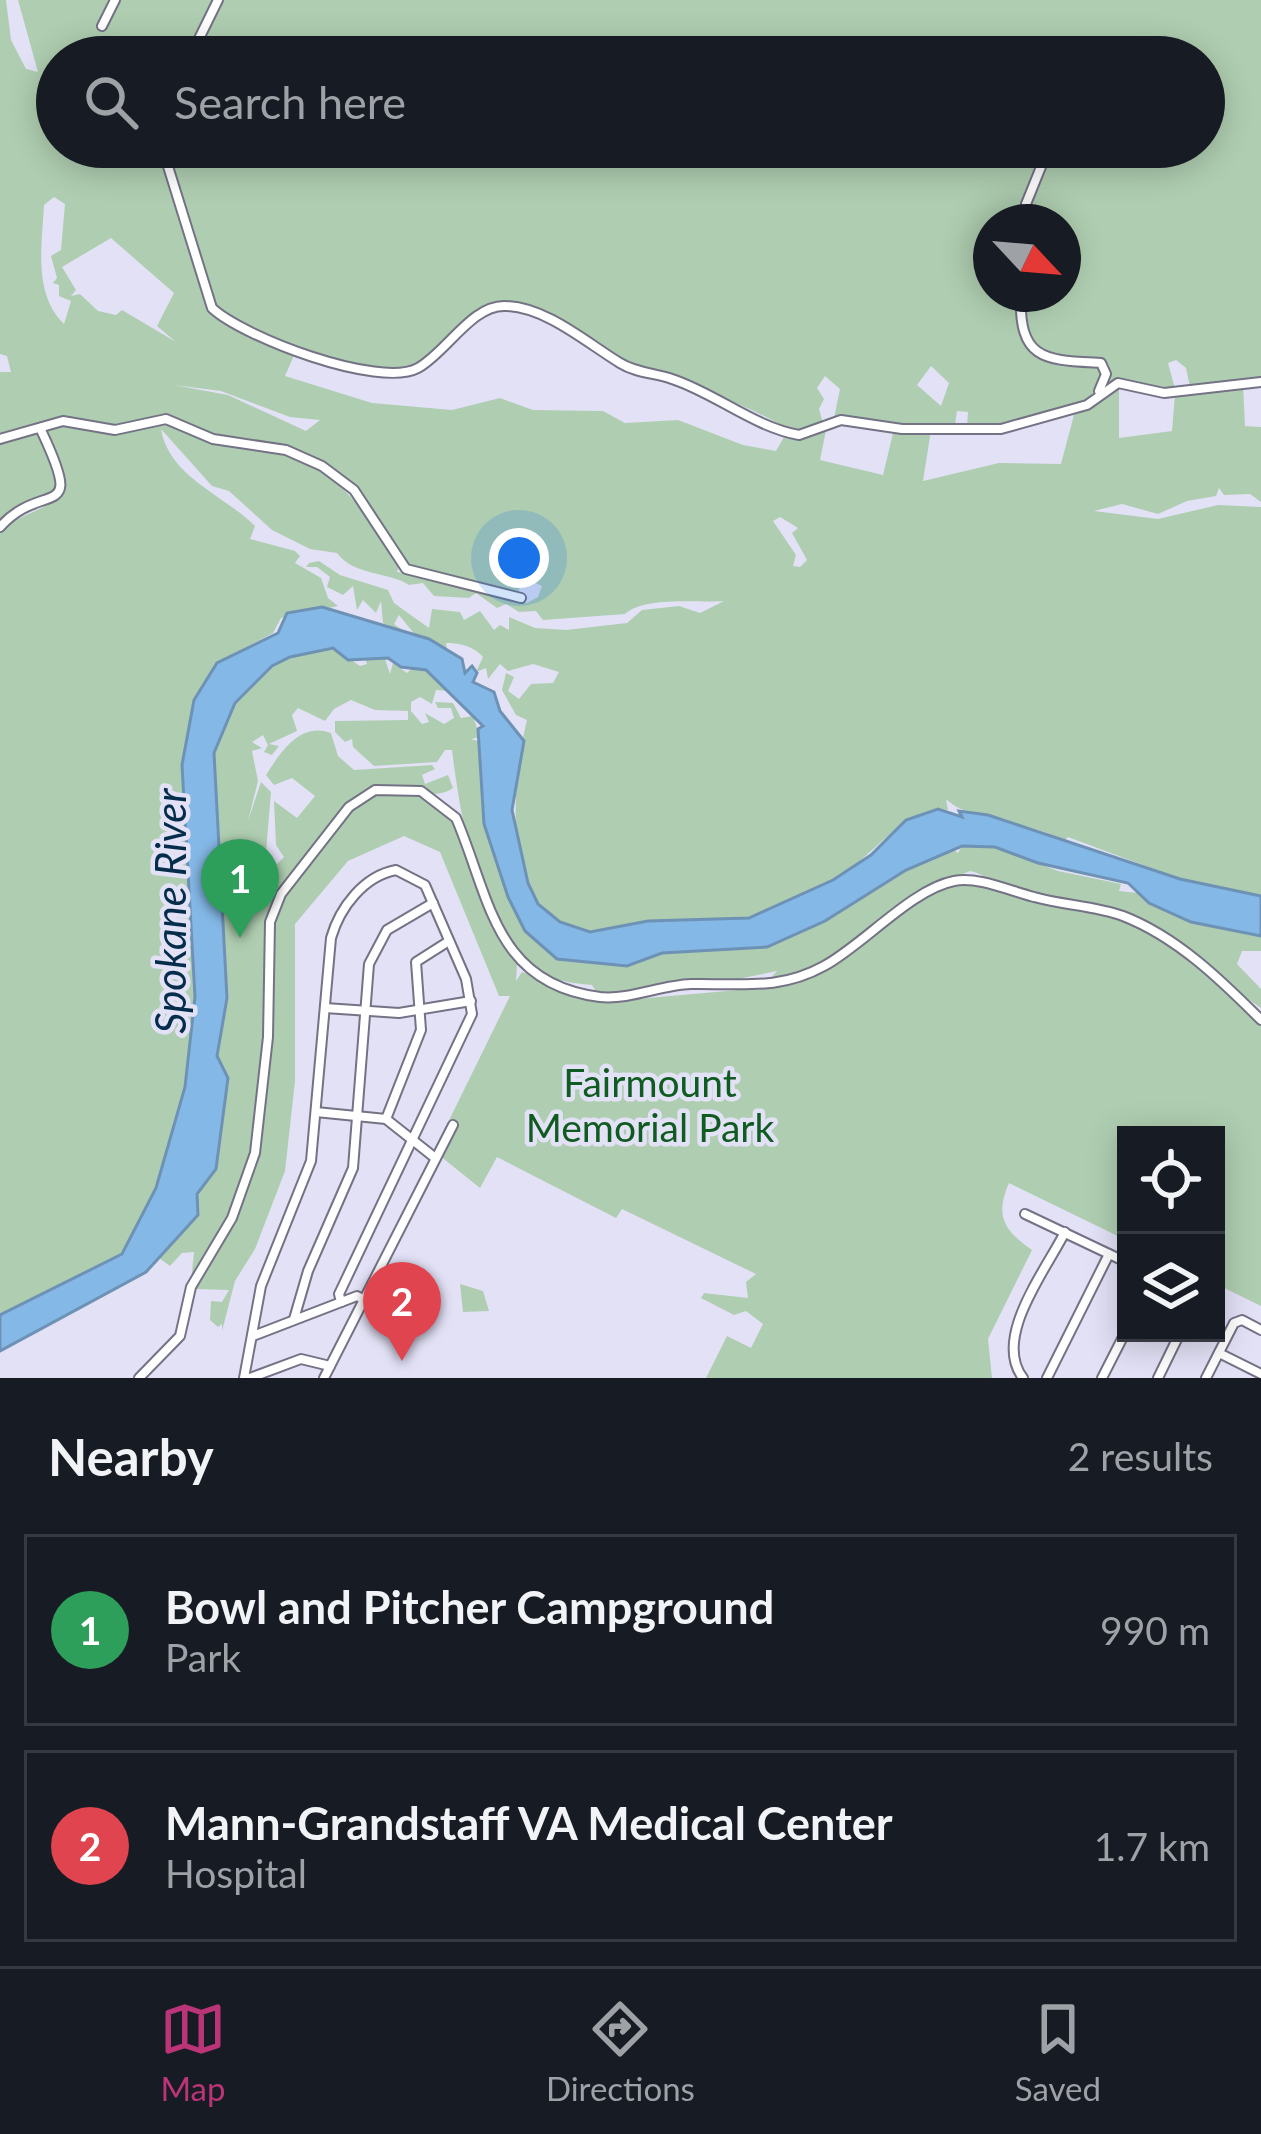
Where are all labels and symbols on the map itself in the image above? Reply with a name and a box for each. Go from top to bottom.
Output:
north arrow [973,204,1081,312]
your location [489,528,549,588]
water label: Spokane River [145,788,195,1034]
pin: 1 [201,839,279,938]
park label: Fairmount Memorial Park [526,1059,775,1150]
pin: 2 [363,1262,441,1361]

